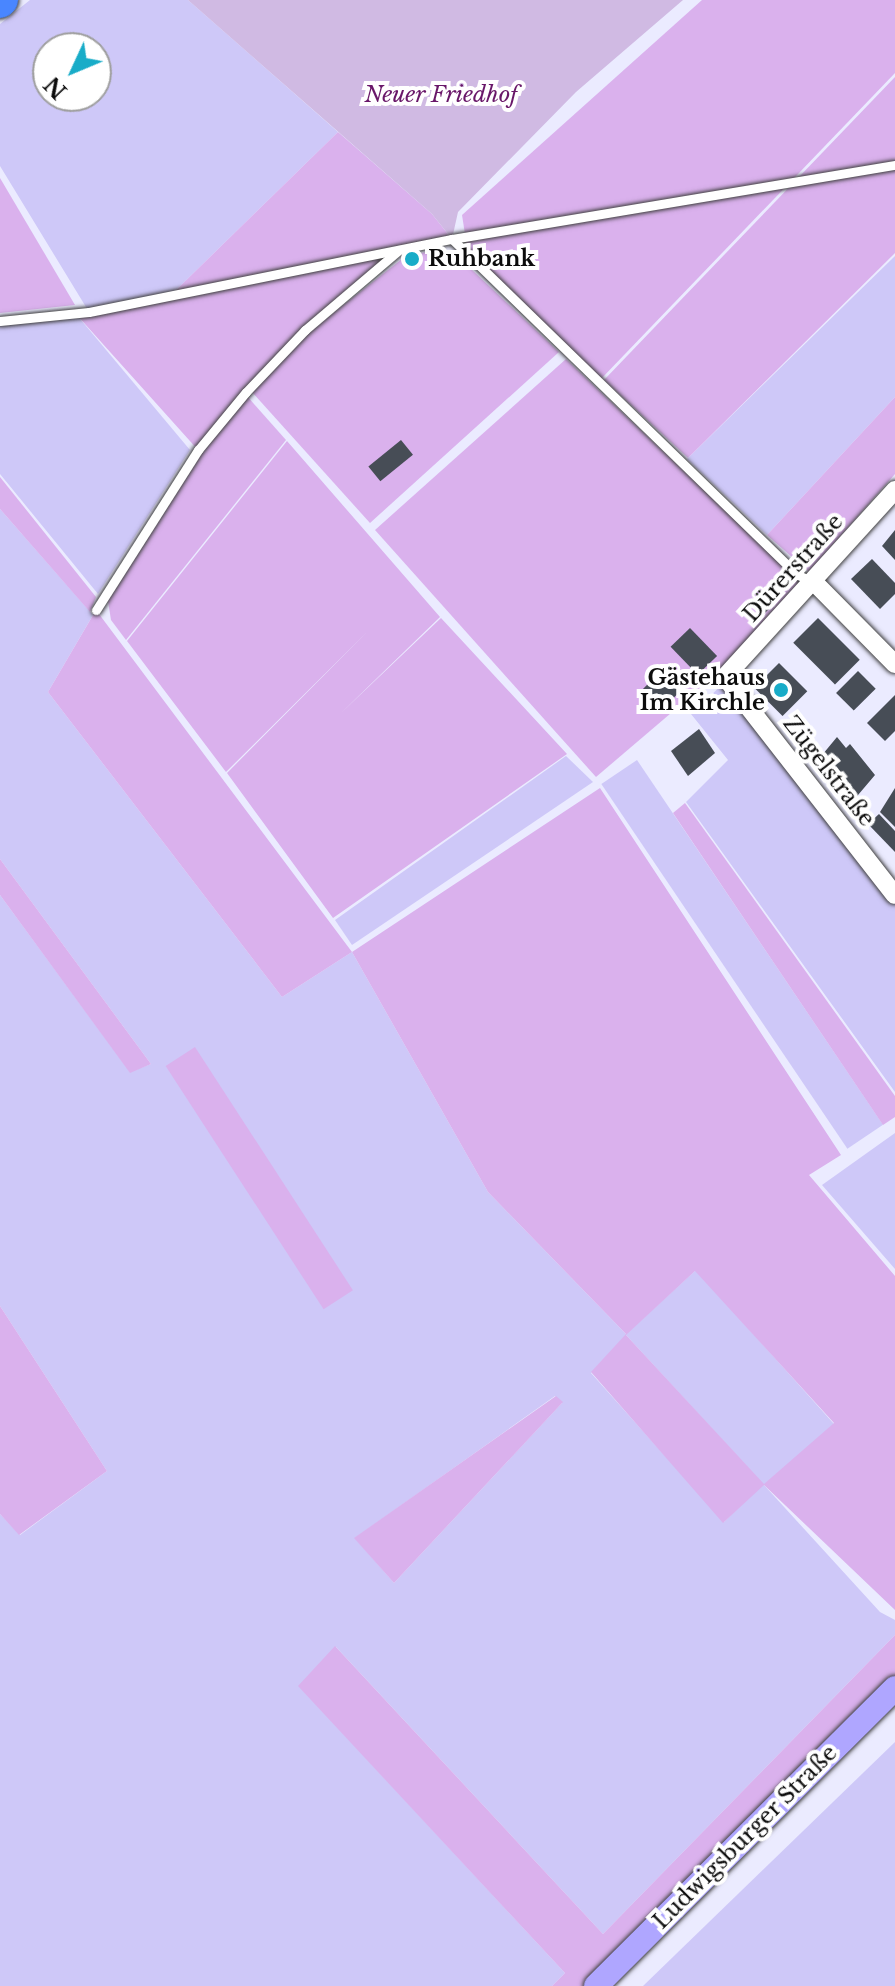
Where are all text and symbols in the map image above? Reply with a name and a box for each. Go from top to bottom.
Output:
north arrow [32,32,112,112]
text: N [39,71,73,104]
park label: Neuer Friedhof [364,82,518,108]
place label: Ruhbank [428,246,535,272]
marker: Ruhbank [403,250,421,268]
street label: Dürerstraße [738,509,848,627]
place label: Gästehaus Im Kirchle [640,664,765,716]
marker: Gästehaus Im Kirchle [772,681,790,699]
street label: Zügelstraße [778,710,880,832]
street label: Ludwigsburger Straße [647,1739,843,1935]

